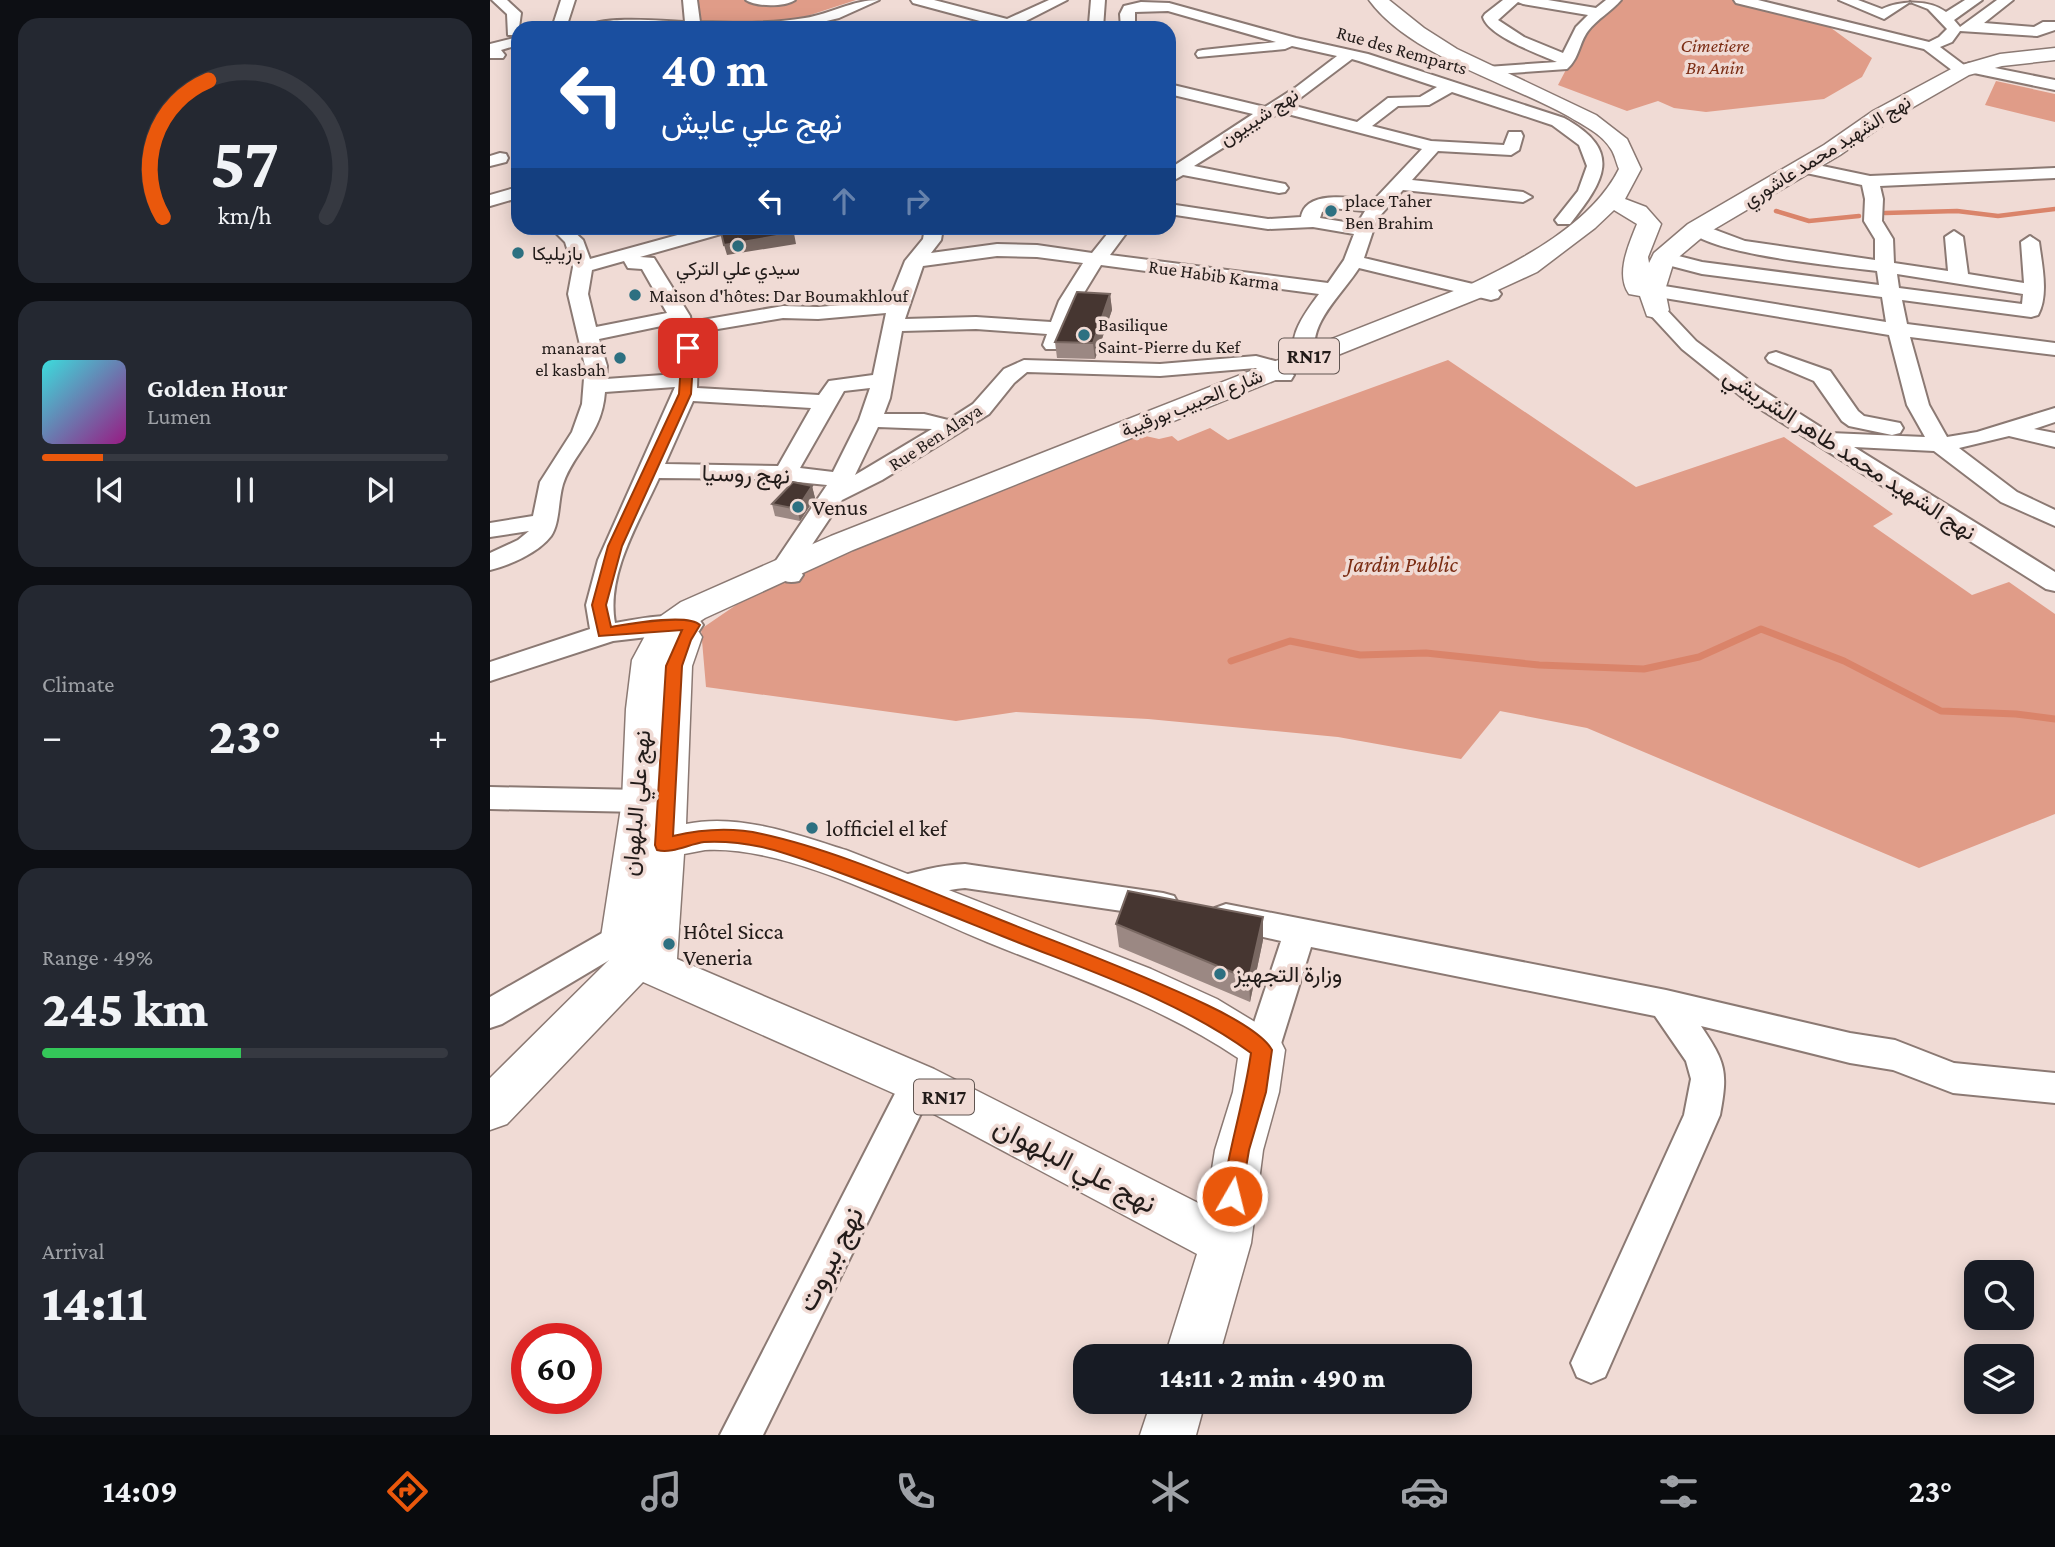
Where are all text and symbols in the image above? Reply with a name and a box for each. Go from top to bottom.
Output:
street label: Rue des Remparts [1334,21,1470,79]
park label: Cimetiere Bn Anin [1681,35,1749,78]
text: 40 m [661,42,768,97]
icon: left [546,49,637,140]
street label: نهج شيبيون [1216,84,1304,153]
street label: نهج الشهيد محمد عاشوري [1739,91,1917,215]
text: نهج علي عايش [661,104,842,140]
text: 57 [210,122,280,203]
icon: left [752,182,790,220]
icon: ahead [825,182,863,220]
icon: right [898,182,936,220]
place label: place Taher Ben Brahim [1345,190,1434,233]
text: km/h [218,202,272,229]
marker: place Taher Ben Brahim [1323,203,1339,219]
marker: سيدي علي التركي [730,238,746,254]
place label: بازيليكا [532,243,583,265]
marker: بازيليكا [510,245,526,261]
street label: Rue Habib Karma [1147,255,1281,295]
place label: سيدي علي التركي [676,258,800,284]
place label: Maison d'hôtes: Dar Boumakhlouf [649,285,910,306]
marker: Maison d'hôtes: Dar Boumakhlouf [627,287,643,303]
place label: Basilique Saint-Pierre du Kef [1098,314,1242,357]
pin [658,318,718,378]
marker: Basilique Saint-Pierre du Kef [1076,327,1092,343]
icon: arrive [669,329,707,367]
place label: manarat el kasbah [535,337,607,380]
road number: RN17 [1279,338,1339,374]
marker: manarat el kasbah [612,350,628,366]
street label: نهج الشهيد محمد طاهر الشريشي [1716,363,1981,550]
street label: شارع الحبيب بورقيبة [1118,365,1267,443]
text: Golden Hour [147,374,288,403]
street label: Rue Ben Alaya [885,399,986,475]
text: Lumen [147,403,211,429]
street label: نهج روسيا [701,459,791,492]
icon: previous [91,471,129,509]
icon: pause [226,471,264,509]
icon: next [361,471,399,509]
place label: Venus [812,494,868,520]
marker: Venus [790,499,806,515]
park label: Jardin Public [1342,551,1459,577]
text: Climate [42,671,114,697]
text: 23° [209,706,281,764]
text: − [42,715,62,757]
text: + [428,715,448,757]
street label: نهج علي البلهوان [617,729,661,878]
place label: lofficiel el kef [826,815,948,841]
marker: lofficiel el kef [804,820,820,836]
place label: Hôtel Sicca Veneria [683,918,784,970]
marker: Hôtel Sicca Veneria [661,936,677,952]
text: Range · 49% [42,944,153,970]
place label: وزارة التجهيز [1233,961,1342,989]
marker: وزارة التجهيز [1212,966,1228,982]
text: 245 km [42,979,208,1037]
road number: RN17 [914,1080,974,1114]
street label: نهج علي البلهوان [985,1111,1162,1226]
position arrow [1195,1159,1269,1233]
street label: نهج بيروت [791,1202,873,1318]
text: Arrival [42,1238,105,1264]
map controls [1964,1260,2034,1414]
button: search [1964,1260,2034,1330]
text: 14:11 [42,1273,147,1331]
speed limit sign: 60 [511,1323,602,1414]
button: layers [1964,1344,2034,1414]
text: 14:11 · 2 min · 490 m [1160,1364,1385,1393]
icon: directions [383,1467,432,1516]
icon: music [637,1467,686,1516]
icon: phone [891,1467,940,1516]
icon: climate [1146,1467,1195,1516]
icon: car [1400,1467,1449,1516]
icon: filters [1654,1467,1703,1516]
text: 14:09 [103,1473,178,1509]
text: 23° [1909,1473,1952,1509]

